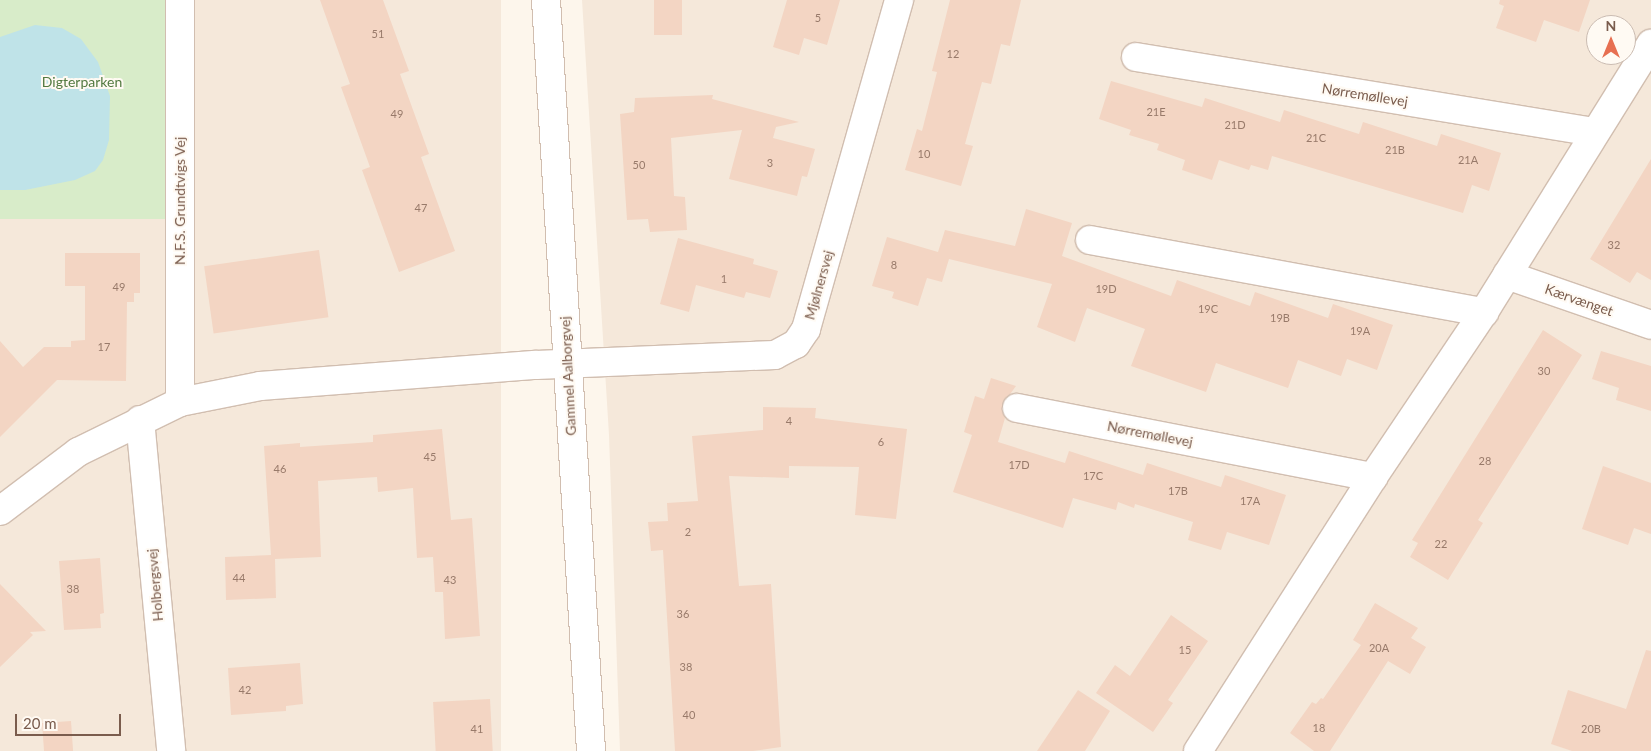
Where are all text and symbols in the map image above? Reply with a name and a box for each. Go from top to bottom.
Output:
house number: 5 [815,11,821,25]
north arrow [1586,15,1636,65]
text: N [1606,17,1616,34]
house number: 51 [372,27,384,41]
house number: 12 [947,47,959,61]
park label: Digterparken [42,74,122,90]
street label: Nørremøllevej [1321,80,1409,110]
house number: 21E [1146,105,1166,119]
house number: 49 [391,107,403,121]
house number: 21D [1224,118,1246,132]
house number: 21C [1306,131,1326,145]
street label: N.F.S. Grundtvigs Vej [172,137,188,265]
house number: 21B [1385,143,1405,157]
house number: 10 [918,147,930,161]
house number: 21A [1458,153,1478,167]
house number: 3 [767,156,773,170]
house number: 50 [633,158,645,172]
house number: 47 [415,201,427,215]
house number: 32 [1608,238,1620,252]
street label: Mjølnersvej [801,248,837,322]
house number: 8 [891,258,897,272]
house number: 1 [721,272,727,286]
house number: 49 [113,280,125,294]
street label: Kærvænget [1543,280,1615,320]
house number: 19D [1095,282,1117,296]
house number: 19C [1198,302,1218,316]
house number: 19B [1270,311,1290,325]
street label: Gammel Aalborgvej [556,316,580,436]
house number: 19A [1350,324,1370,338]
house number: 17 [98,340,110,354]
house number: 30 [1538,364,1550,378]
house number: 4 [786,414,792,428]
street label: Nørremøllevej [1106,417,1194,451]
house number: 6 [878,435,884,449]
house number: 45 [424,450,436,464]
house number: 28 [1479,454,1491,468]
house number: 17D [1008,458,1030,472]
house number: 46 [274,462,286,476]
house number: 17C [1083,469,1103,483]
house number: 17B [1168,484,1188,498]
house number: 17A [1240,494,1260,508]
house number: 2 [685,525,691,539]
house number: 22 [1435,537,1447,551]
street label: Holbergsvej [143,548,167,622]
house number: 44 [233,571,245,585]
house number: 43 [444,573,456,587]
house number: 38 [67,582,79,596]
house number: 36 [677,607,689,621]
house number: 20A [1369,641,1389,655]
house number: 15 [1179,643,1191,657]
house number: 38 [680,660,692,674]
house number: 42 [239,683,251,697]
scale bar [18,704,124,736]
house number: 40 [683,708,695,722]
text: 20 m [23,714,57,732]
house number: 18 [1313,721,1325,735]
house number: 41 [471,722,483,736]
house number: 20B [1581,722,1601,736]

